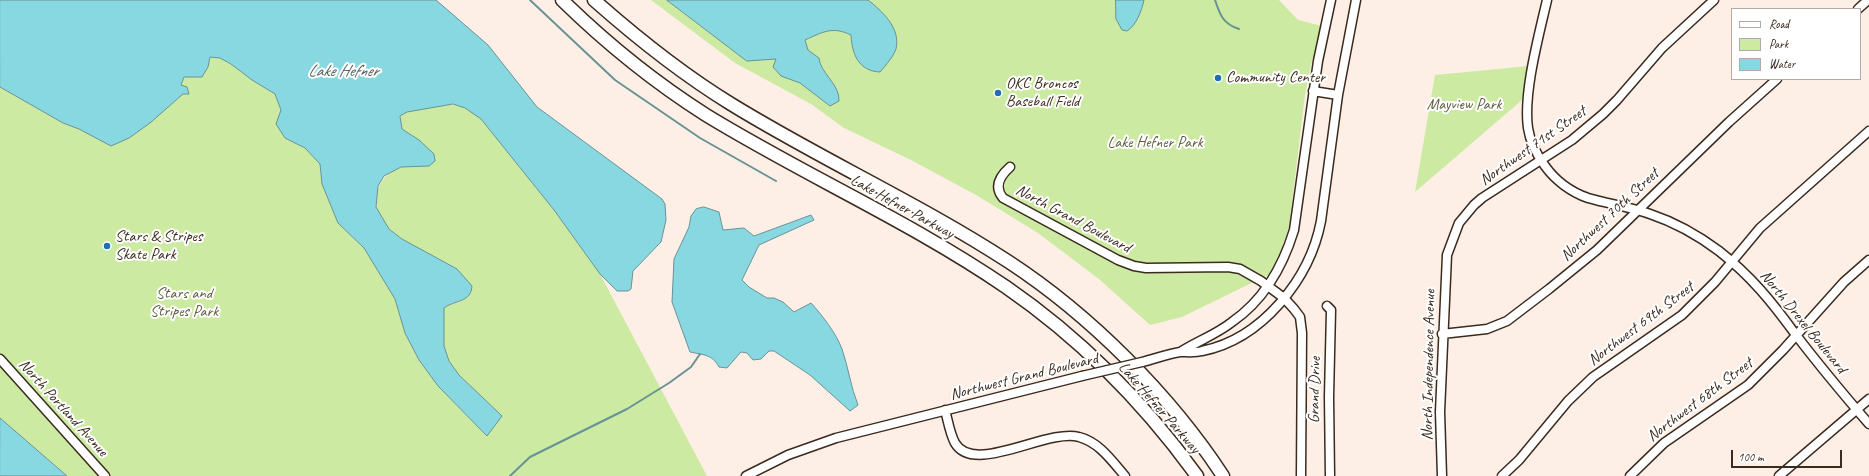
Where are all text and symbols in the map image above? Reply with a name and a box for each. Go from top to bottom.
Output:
legend [1731,8,1861,80]
text: Road [1769,16,1789,32]
text: Park [1769,36,1788,52]
text: Water [1769,56,1795,72]
water label: Lake Hefner [308,62,378,82]
place label: Community Center [1226,68,1325,88]
marker: Community Center [1213,73,1223,83]
place label: OKC Broncos Baseball Field [1006,74,1079,112]
marker: OKC Broncos Baseball Field [993,88,1003,98]
park label: Mayview Park [1427,95,1501,115]
street label: Northwest 71st Street [1476,102,1590,190]
park label: Lake Hefner Park [1108,133,1202,153]
street label: Northwest 70th Street [1557,165,1663,265]
street label: Lake Hefner Parkway [847,171,957,243]
street label: North Grand Boulevard [1012,181,1134,257]
place label: Stars & Stripes Skate Park [115,227,202,265]
marker: Stars & Stripes Skate Park [102,241,112,251]
street label: North Drexel Boulevard [1756,267,1850,377]
street label: Northwest 69th Street [1584,278,1698,370]
park label: Stars and Stripes Park [150,284,218,322]
street label: North Independence Avenue [1418,289,1440,441]
street label: Northwest Grand Boulevard [948,349,1100,405]
street label: Northwest 68th Street [1643,354,1757,446]
street label: North Portland Avenue [14,355,112,461]
street label: Grand Drive [1305,357,1325,423]
street label: Lake Hefner Parkway [1114,358,1204,458]
scale bar [1733,442,1844,468]
text: 100 m [1738,449,1764,465]

